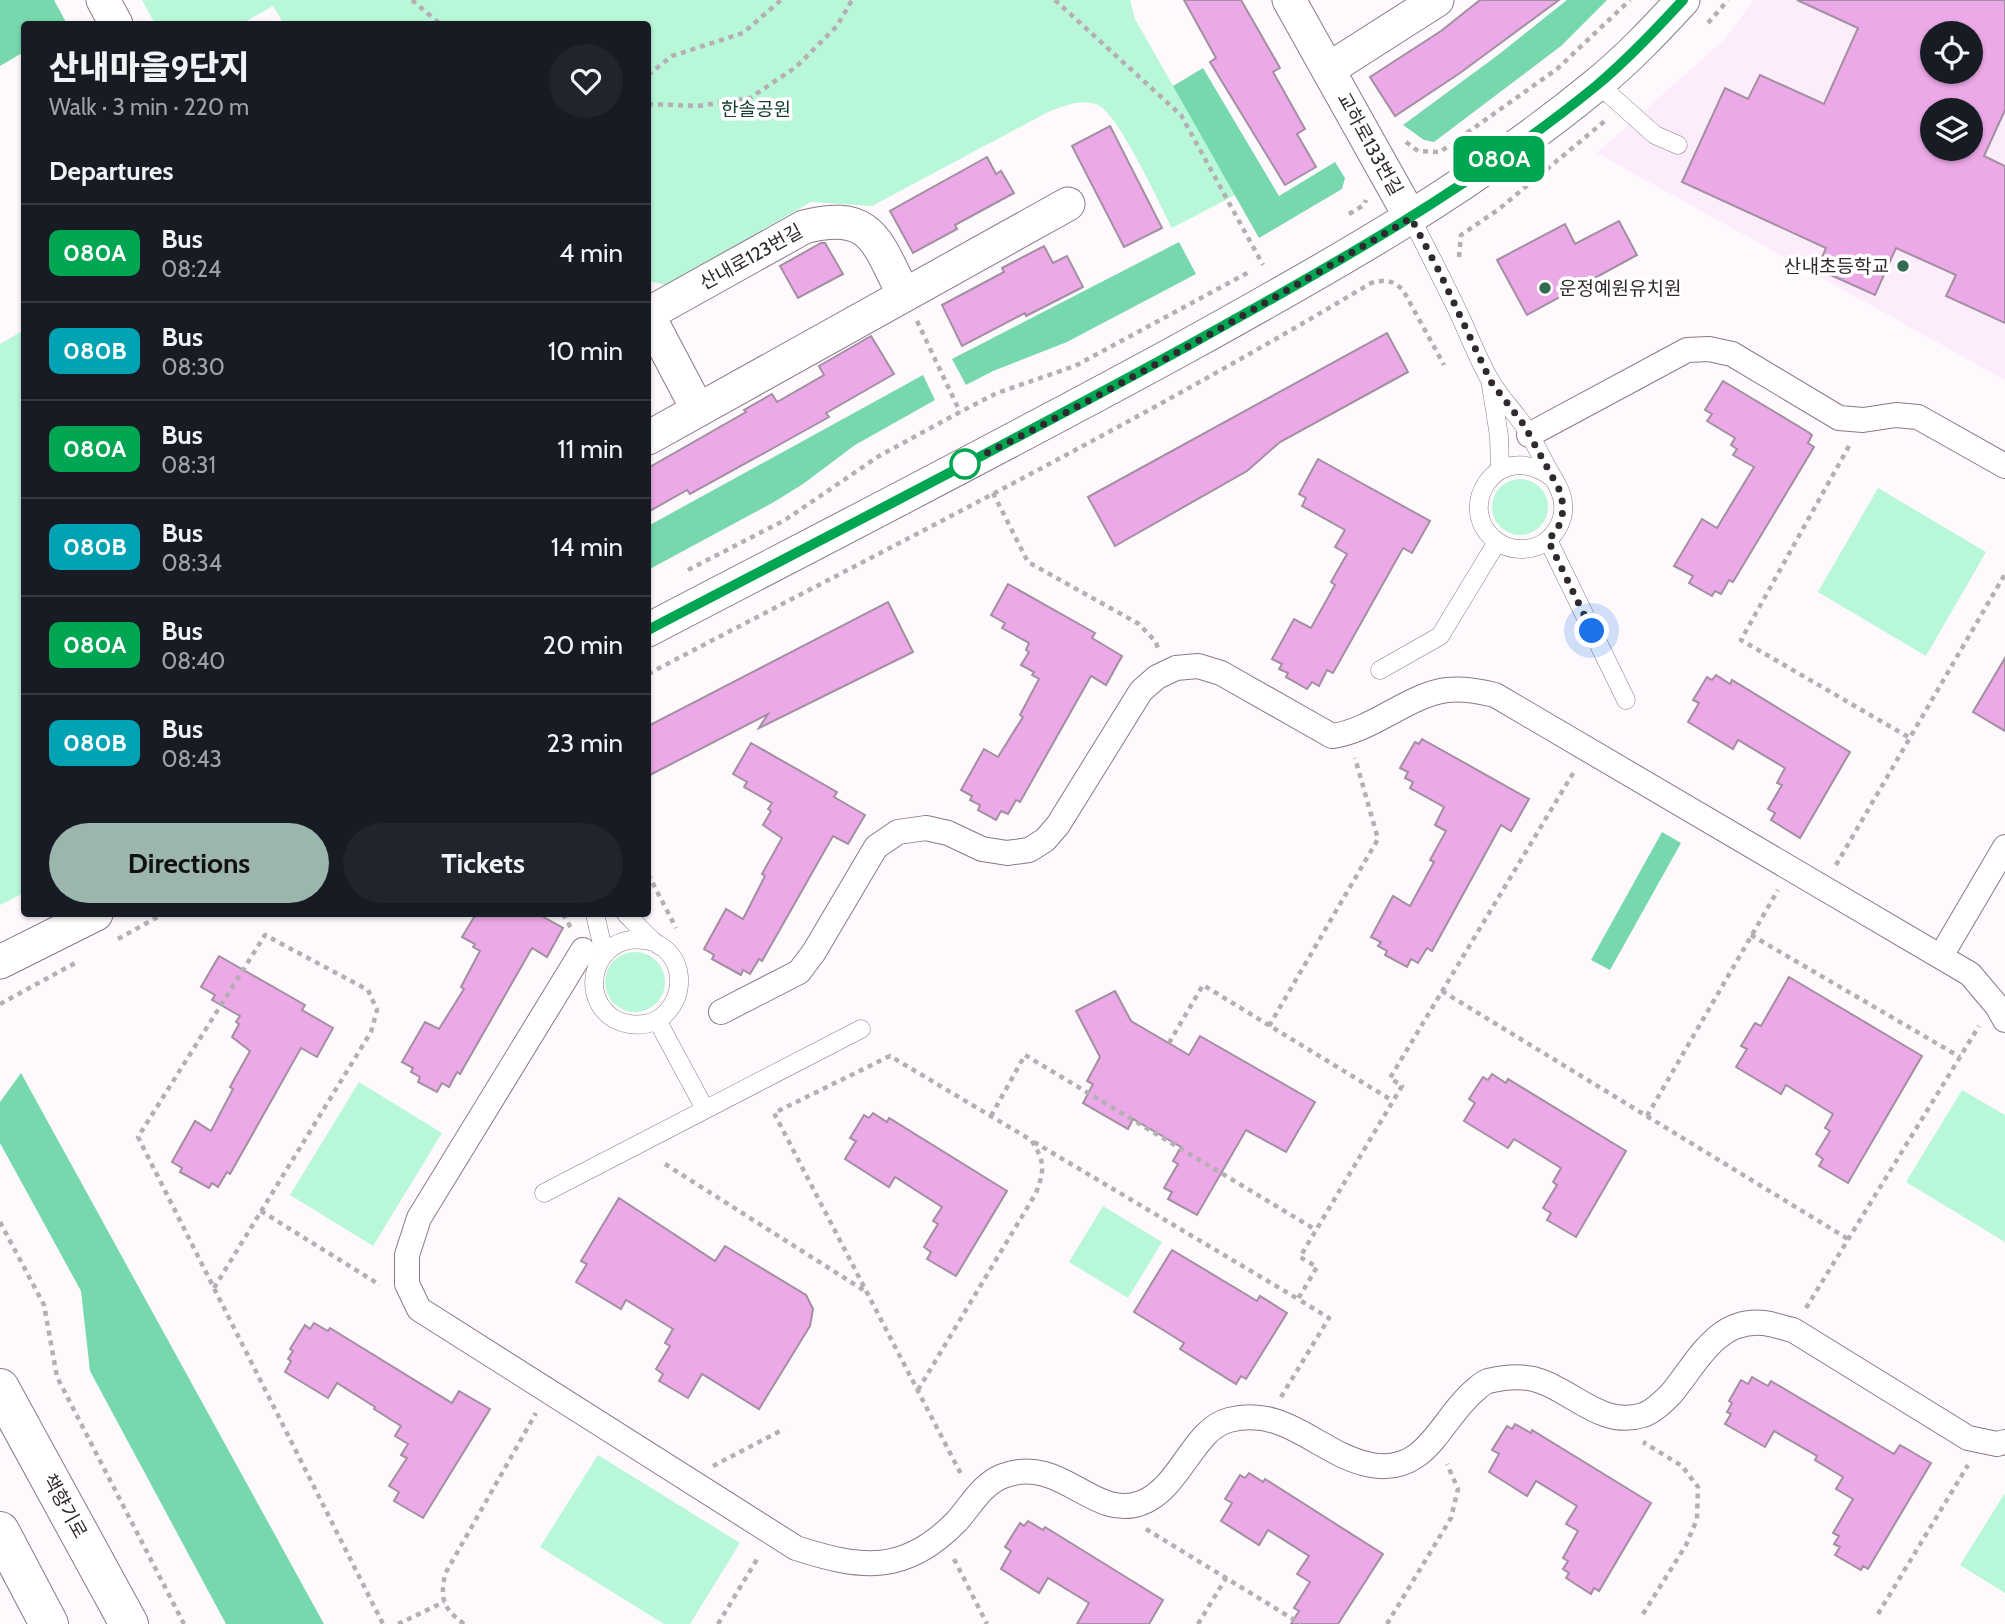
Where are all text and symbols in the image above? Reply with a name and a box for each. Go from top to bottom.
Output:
map controls [1920,21,1983,161]
button: locate [1920,21,1983,84]
button: heart [549,44,623,118]
text: 산내마을9단지 [49,47,250,87]
street label: 교하로133번길 [1332,89,1408,199]
text: Walk · 3 min · 220 m [49,93,249,121]
park label: 한솔공원 [721,98,791,121]
button: layers [1920,98,1983,161]
line badge: 080A [1450,136,1548,182]
text: 080A [1467,144,1531,173]
text: Departures [49,155,173,187]
street label: 산내로123번길 [696,219,806,295]
text: Bus [161,223,203,255]
text: 4 min [559,237,623,269]
text: 080A [63,238,126,267]
text: 08:24 [161,255,221,283]
place label: 산내초등학교 [1784,255,1889,278]
marker: 산내초등학교 [1895,258,1911,274]
place label: 운정예원유치원 [1559,277,1681,300]
marker: 운정예원유치원 [1537,280,1553,296]
text: Bus [161,321,203,353]
text: 10 min [548,335,623,367]
text: 080B [63,336,126,365]
text: 08:30 [161,353,225,381]
text: Bus [161,419,203,451]
text: 11 min [557,433,623,465]
text: 080A [63,434,126,463]
unlabelled marker [950,449,980,479]
text: 08:31 [161,451,216,479]
text: Bus [161,517,203,549]
text: 14 min [551,531,623,563]
text: 080B [63,532,126,561]
text: 08:34 [161,549,222,577]
your location [1574,613,1609,648]
text: Bus [161,615,203,647]
text: 20 min [543,629,623,661]
text: 080A [63,630,126,659]
text: 08:40 [161,647,225,675]
text: Bus [161,713,203,745]
text: 23 min [547,727,623,759]
text: 080B [63,728,126,757]
text: 08:43 [161,745,222,773]
button: Directions [49,823,329,903]
button: Tickets [343,823,623,903]
street label: 책향기로 [38,1470,92,1542]

